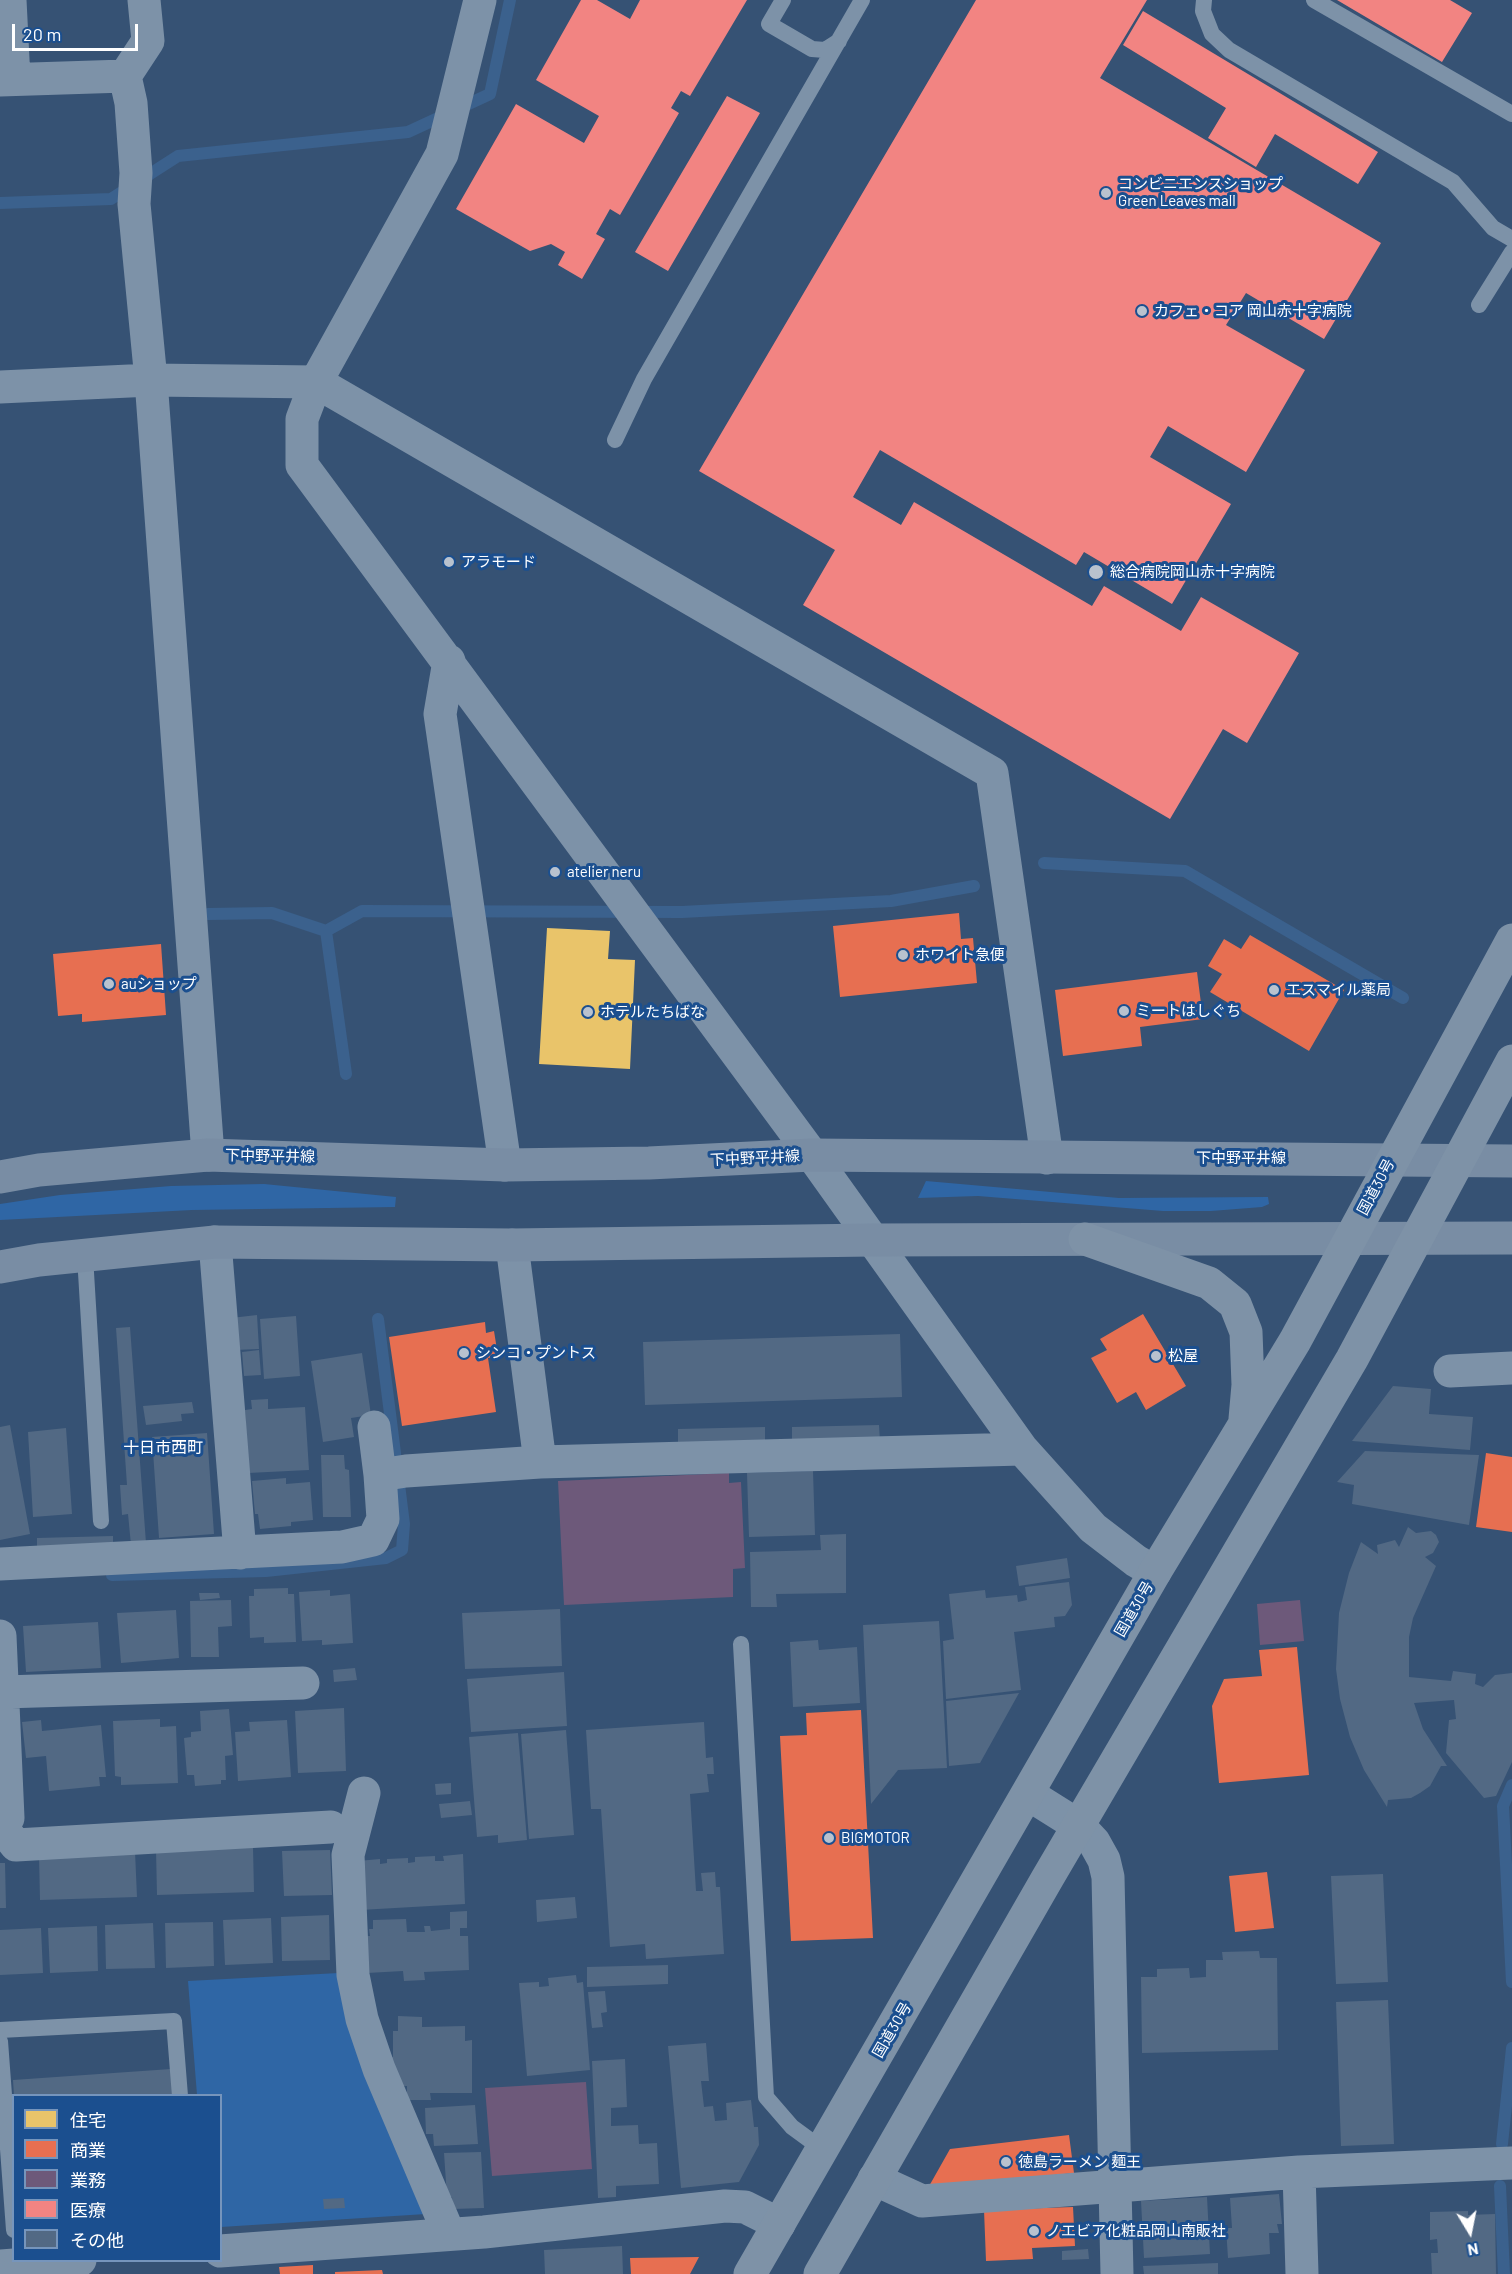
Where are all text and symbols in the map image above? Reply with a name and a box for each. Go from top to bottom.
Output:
scale bar [15,12,141,50]
text: 20 m [23,23,61,45]
place label: コンビニエンスショップ Green Leaves mall [1118,175,1283,210]
marker: コンビニエンスショップ Green Leaves mall [1099,186,1113,200]
place label: カフェ・コア 岡山赤十字病院 [1154,302,1352,320]
marker: カフェ・コア 岡山赤十字病院 [1135,304,1149,318]
place label: アラモード [461,553,536,571]
marker: アラモード [442,555,456,569]
marker: 総合病院岡山赤十字病院 [1087,563,1105,581]
place label: 総合病院岡山赤十字病院 [1110,563,1275,581]
place label: atelier neru [567,863,641,881]
marker: atelier neru [548,865,562,879]
place label: ホワイト急便 [915,946,1005,964]
marker: ホワイト急便 [896,948,910,962]
place label: auショップ [121,975,197,993]
marker: auショップ [102,977,116,991]
place label: エスマイル薬局 [1286,981,1391,999]
marker: エスマイル薬局 [1267,983,1281,997]
place label: ミートはしぐち [1136,1002,1241,1020]
place label: ホテルたちばな [600,1003,705,1021]
marker: ミートはしぐち [1117,1004,1131,1018]
marker: ホテルたちばな [581,1005,595,1019]
street label: 下中野平井線 [225,1146,315,1166]
street label: 下中野平井線 [710,1147,800,1169]
street label: 下中野平井線 [1196,1149,1286,1167]
street label: 国道30号 [1354,1156,1398,1218]
place label: シンコ・プントス [476,1344,596,1362]
marker: シンコ・プントス [457,1346,471,1360]
place label: 松屋 [1168,1347,1198,1365]
marker: 松屋 [1149,1349,1163,1363]
district label: 十日市西町 [123,1438,203,1458]
street label: 国道30号 [1111,1578,1157,1640]
place label: BIGMOTOR [841,1829,910,1847]
marker: BIGMOTOR [822,1831,836,1845]
street label: 国道30号 [869,1999,915,2061]
legend [12,2094,222,2262]
text: 住宅 [70,2109,106,2131]
text: 商業 [70,2139,106,2161]
place label: 徳島ラーメン 麺王 [1018,2153,1141,2171]
marker: 徳島ラーメン 麺王 [999,2155,1013,2169]
text: 業務 [70,2169,106,2191]
text: 医療 [70,2199,106,2221]
north arrow [1440,2202,1500,2262]
place label: ノエビア化粧品岡山南販社 [1046,2222,1226,2240]
marker: ノエビア化粧品岡山南販社 [1027,2224,1041,2238]
text: その他 [70,2229,124,2251]
text: N [1466,2240,1480,2260]

